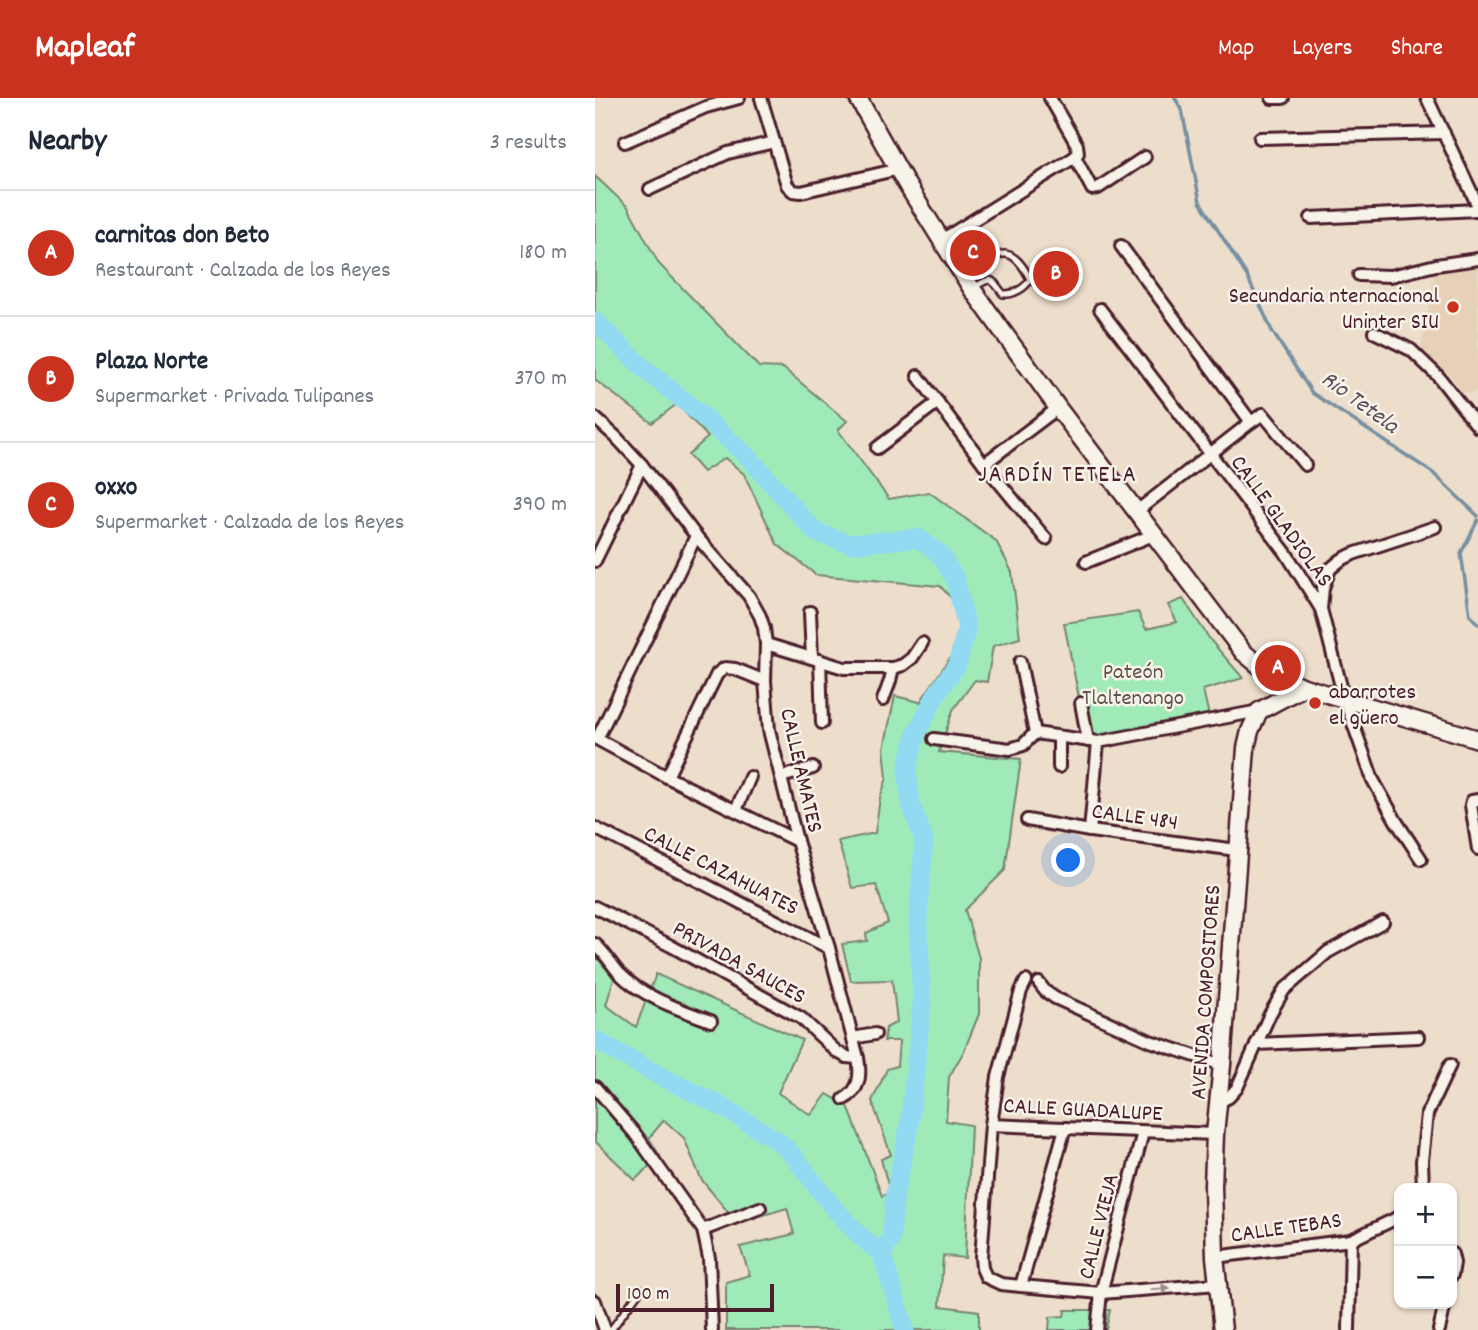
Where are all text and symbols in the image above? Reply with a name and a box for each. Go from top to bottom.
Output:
text: Mapleaf [35,26,135,73]
text: Map [1218,32,1254,66]
text: Layers [1292,32,1353,66]
text: Share [1391,32,1443,66]
text: Nearby [28,122,106,165]
text: 3 results [490,127,567,160]
text: carnitas don Beto [95,218,269,255]
pin: C [950,227,996,279]
text: A [45,237,57,270]
text: 180 m [519,237,567,270]
pin: B [1033,248,1079,300]
text: Restaurant · Calzada de los Reyes [95,255,391,288]
place label: Secundaria nternacional Uninter SIU [1229,281,1440,340]
marker: Secundaria nternacional Uninter SIU [1445,299,1461,315]
text: Plaza Norte [95,344,208,381]
text: B [46,363,56,396]
text: 370 m [514,363,567,396]
water label: Rio Tetela [1313,364,1407,444]
text: Supermarket · Privada Tulipanes [95,381,374,414]
street label: CALLE GLADIOLAS [1221,449,1339,595]
district label: JARDÍN TETELA [978,459,1138,493]
text: oxxo [95,470,137,507]
text: C [45,489,57,522]
text: 390 m [513,489,567,522]
text: Supermarket · Calzada de los Reyes [95,507,405,540]
pin: A [1255,642,1301,694]
park label: Pateón Tlaltenango [1082,657,1184,716]
place label: abarrotes el güero [1329,677,1416,736]
marker: abarrotes el güero [1307,695,1323,711]
street label: CALLE AMATES [769,705,830,836]
street label: CALLE 484 [1089,796,1180,841]
street label: CALLE CAZAHUATES [637,819,804,925]
your location [1051,843,1085,877]
street label: AVENIDA COMPOSITORES [1184,884,1231,1101]
street label: PRIVADA SAUCES [666,914,811,1014]
street label: CALLE GUADALUPE [1002,1091,1164,1132]
street label: CALLE VIEJA [1071,1170,1129,1283]
map controls [1394,1183,1457,1309]
button: + [1394,1183,1457,1246]
street label: CALLE TEBAS [1229,1205,1344,1254]
button: − [1394,1246,1457,1309]
scale bar [616,1281,773,1313]
text: 100 m [627,1282,669,1309]
one-way arrow [1149,1283,1171,1294]

